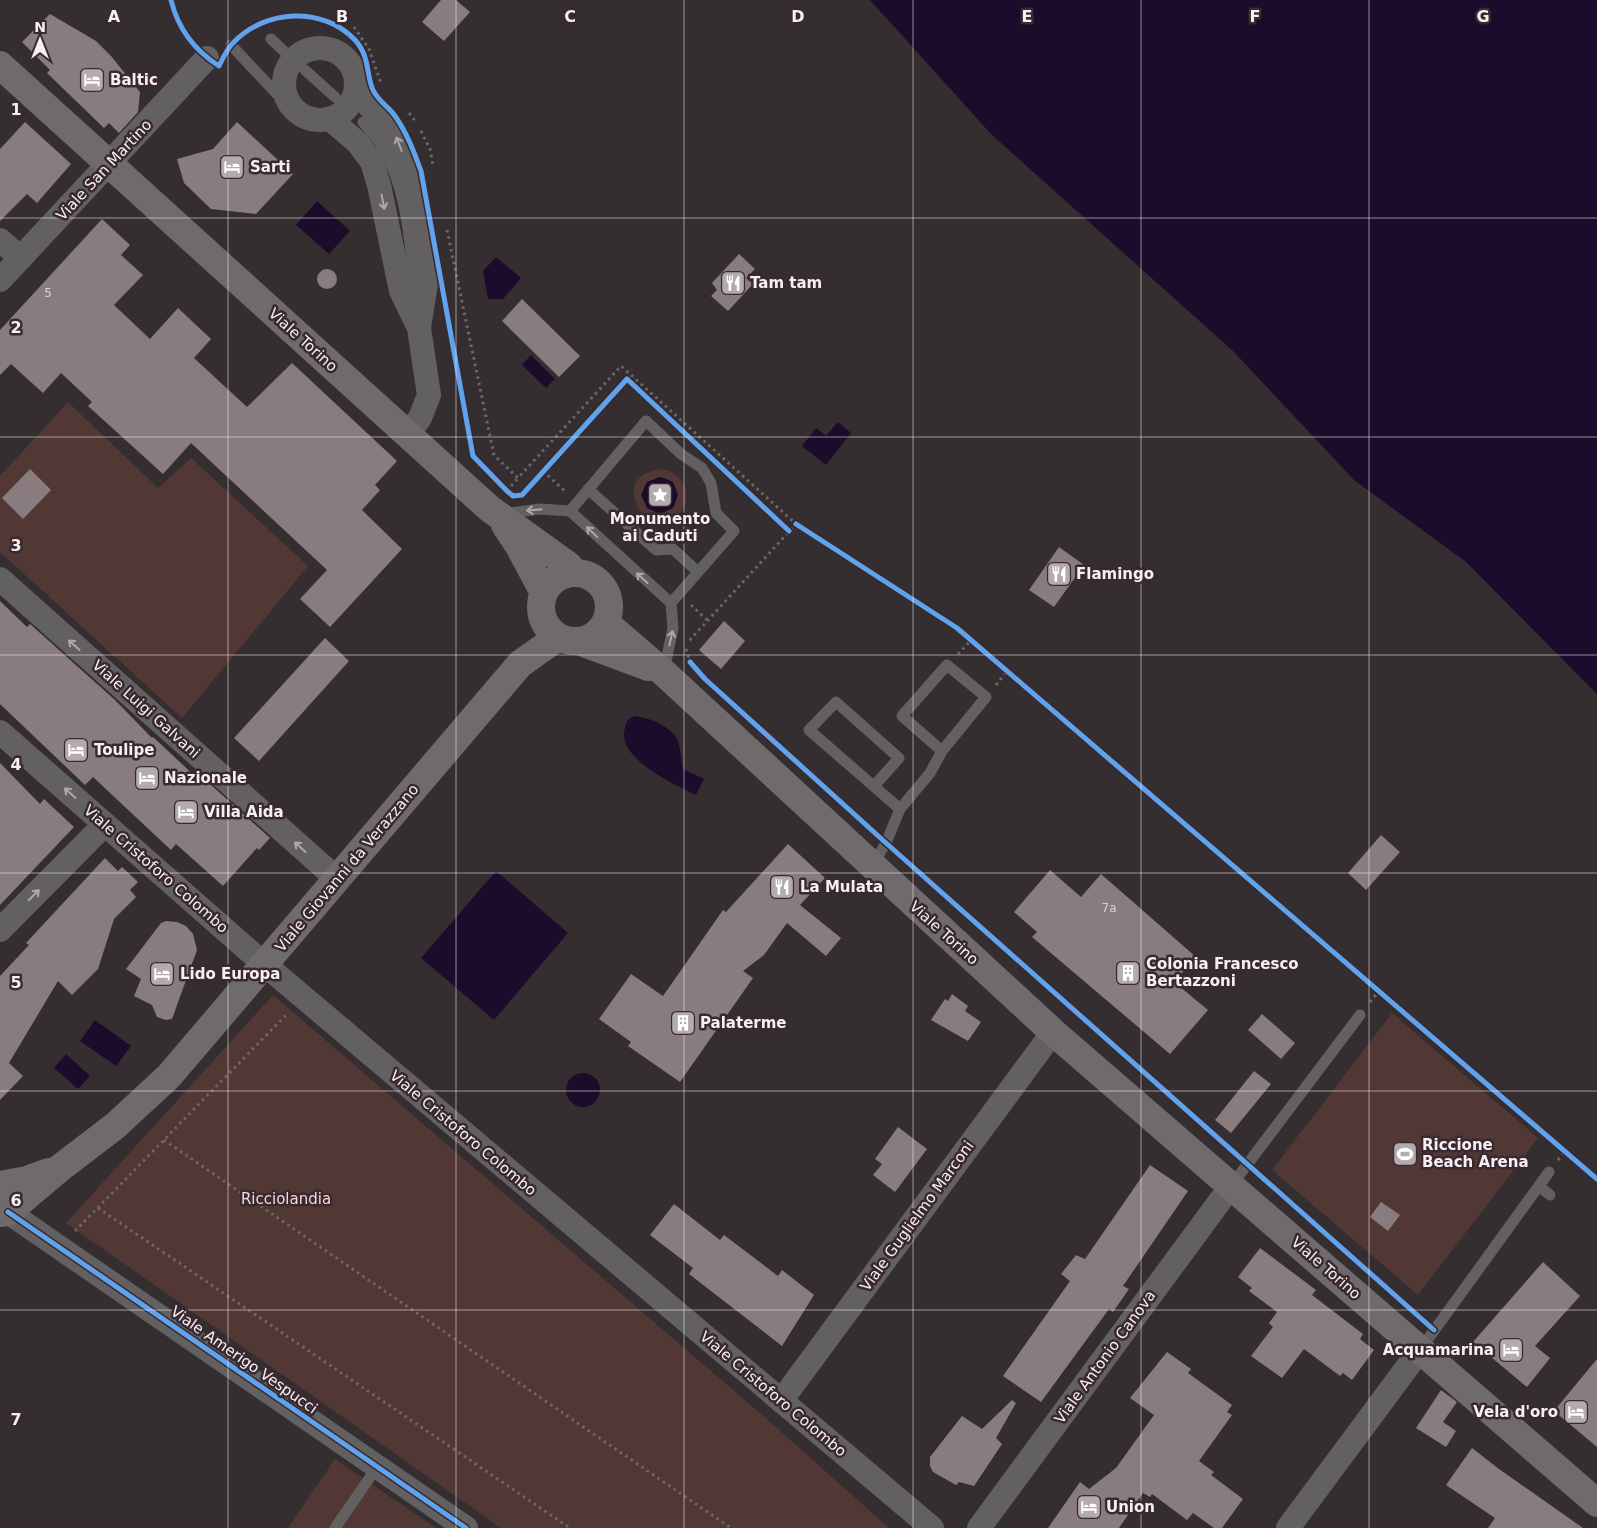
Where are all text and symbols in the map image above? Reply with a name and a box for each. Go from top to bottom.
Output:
text: A [108,7,121,26]
text: B [336,7,348,26]
text: C [564,7,576,26]
text: D [791,7,805,26]
text: E [1022,7,1032,26]
text: F [1250,7,1260,26]
text: G [1476,7,1490,26]
north arrow [15,15,65,65]
text: N [34,19,46,35]
hotel icon: Baltic [79,67,105,93]
place label: Baltic [110,71,158,89]
text: 1 [10,100,22,119]
street label: Viale San Martino [53,116,155,224]
one-way arrow [394,137,404,152]
hotel icon: Sarti [219,154,245,180]
place label: Sarti [250,158,291,176]
one-way arrow [378,193,388,209]
restaurant icon: Tam tam [720,270,746,296]
place label: Tam tam [750,274,822,292]
house number: 5 [44,286,52,300]
street label: Viale Torino [265,304,341,376]
text: 2 [10,318,22,337]
place icon: Monumento ai Caduti [647,482,673,508]
one-way arrow [526,505,542,514]
place label: Monumento ai Caduti [610,510,710,545]
one-way arrow [586,526,599,538]
text: 3 [10,536,22,555]
restaurant icon: Flamingo [1046,561,1072,587]
place label: Flamingo [1076,565,1154,583]
one-way arrow [636,572,649,583]
one-way arrow [666,630,676,646]
one-way arrow [68,640,81,651]
street label: Viale Luigi Galvani [89,656,203,762]
hotel icon: Toulipe [63,737,89,763]
place label: Toulipe [94,741,154,759]
text: 4 [10,755,22,774]
hotel icon: Nazionale [134,765,160,791]
place label: Nazionale [164,769,247,787]
street label: Viale Giovanni da Verazzano [272,781,422,955]
one-way arrow [64,788,77,799]
hotel icon: Villa Aida [173,799,199,825]
street label: Viale Cristoforo Colombo [80,801,232,937]
place label: Villa Aida [204,803,284,821]
one-way arrow [294,841,307,852]
restaurant icon: La Mulata [769,874,795,900]
place label: La Mulata [800,878,883,896]
one-way arrow [28,889,40,901]
street label: Viale Torino [906,897,982,969]
house number: 7a [1102,901,1117,915]
place label: Colonia Francesco Bertazzoni [1146,955,1299,990]
building icon: Colonia Francesco Bertazzoni [1115,960,1141,986]
hotel icon: Lido Europa [149,961,175,987]
place label: Lido Europa [180,965,280,983]
text: 5 [10,973,22,992]
building icon: Palaterme [670,1010,696,1036]
place label: Palaterme [700,1014,787,1032]
street label: Viale Cristoforo Colombo [386,1066,540,1200]
place label: Riccione Beach Arena [1422,1136,1529,1171]
street label: Viale Guglielmo Marconi [856,1137,978,1295]
sports icon: Riccione Beach Arena [1392,1141,1418,1167]
park label: Ricciolandia [241,1190,331,1208]
text: 6 [10,1191,22,1210]
street label: Viale Torino [1288,1233,1364,1303]
street label: Viale Antonio Canova [1051,1287,1159,1427]
street label: Viale Amerigo Vespucci [167,1302,321,1418]
street label: Viale Cristoforo Colombo [696,1327,850,1461]
hotel icon: Acquamarina [1498,1337,1524,1363]
place label: Acquamarina [1383,1341,1494,1359]
hotel icon: Vela d'oro [1563,1399,1589,1425]
place label: Vela d'oro [1473,1403,1558,1421]
text: 7 [10,1410,22,1429]
hotel icon: Union [1076,1494,1102,1520]
place label: Union [1106,1498,1155,1516]

